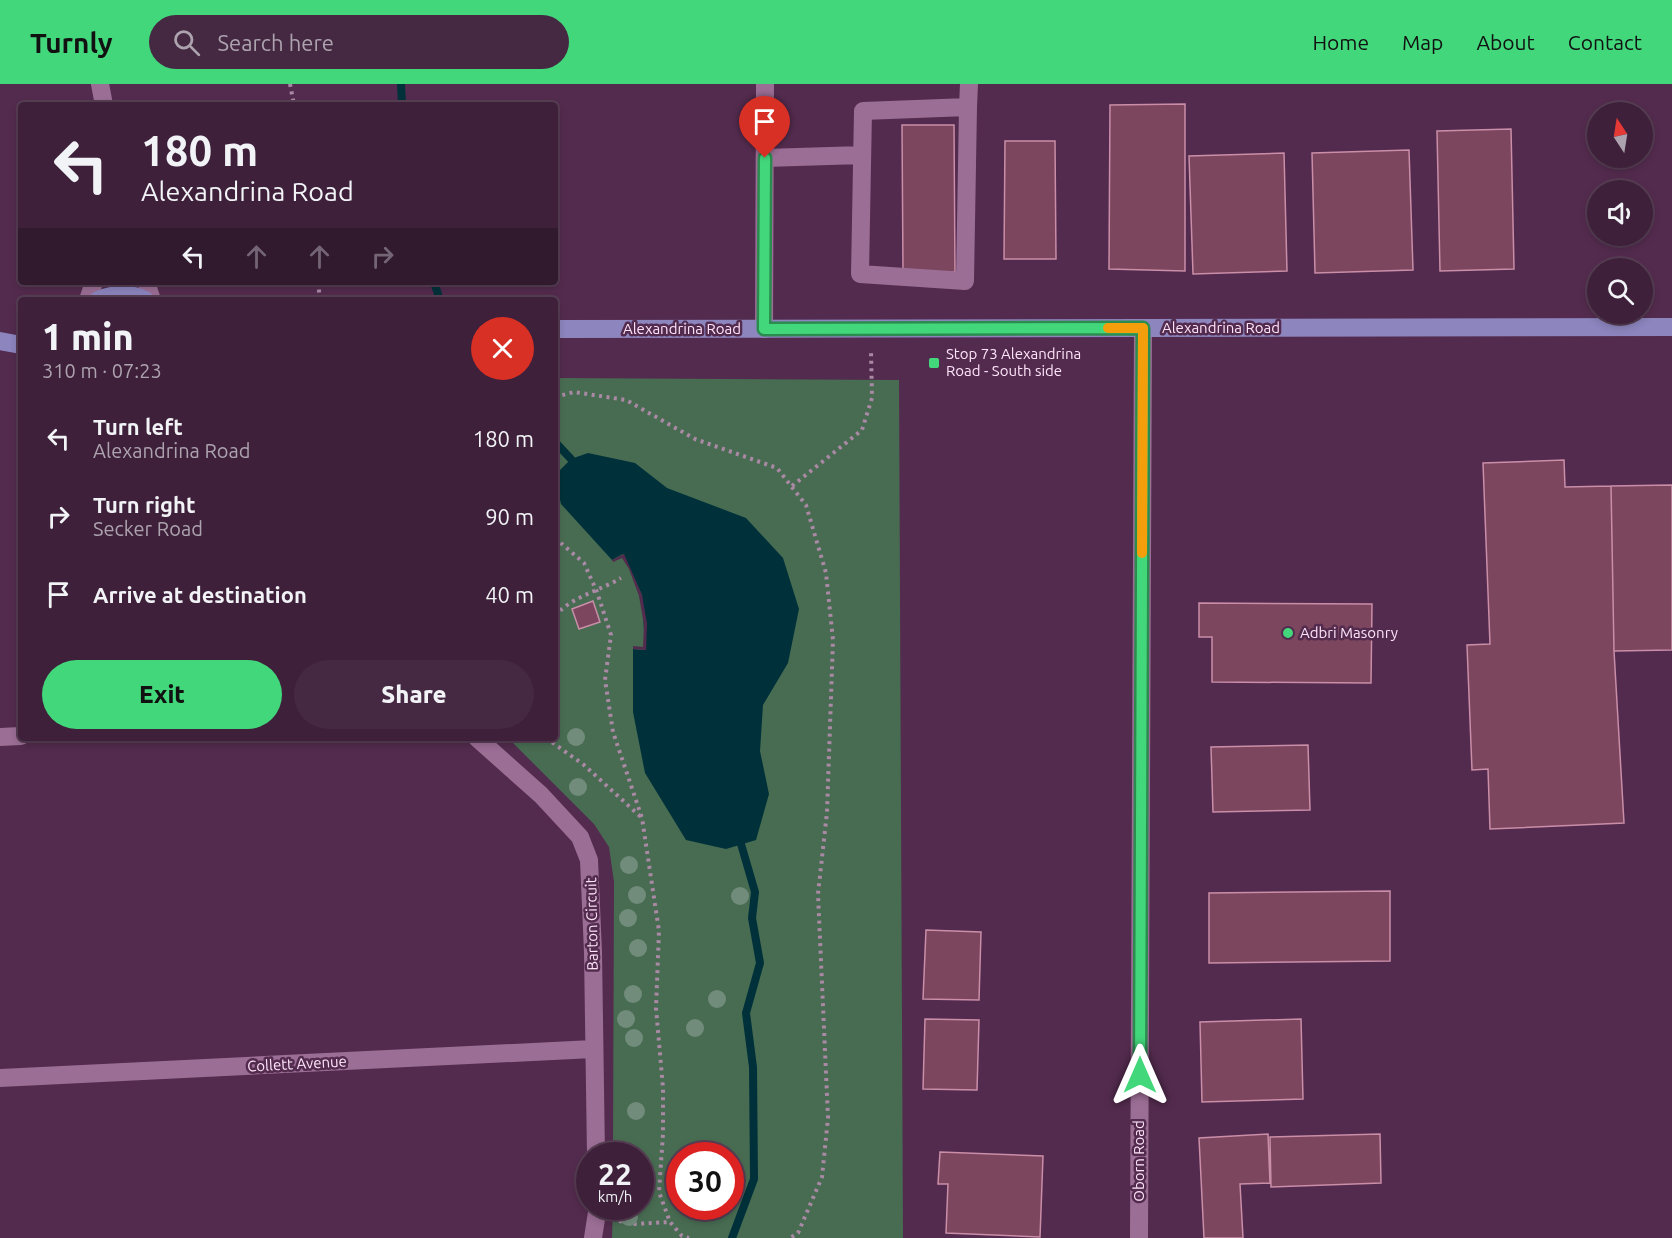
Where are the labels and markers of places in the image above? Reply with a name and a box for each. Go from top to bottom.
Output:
pin [739,96,790,158]
place label: Stop 73 Alexandrina Road - South side [946,345,1081,379]
marker: Stop 73 Alexandrina Road - South side [927,356,941,370]
place label: Adbri Masonry [1300,624,1398,641]
marker: Adbri Masonry [1281,626,1295,640]

